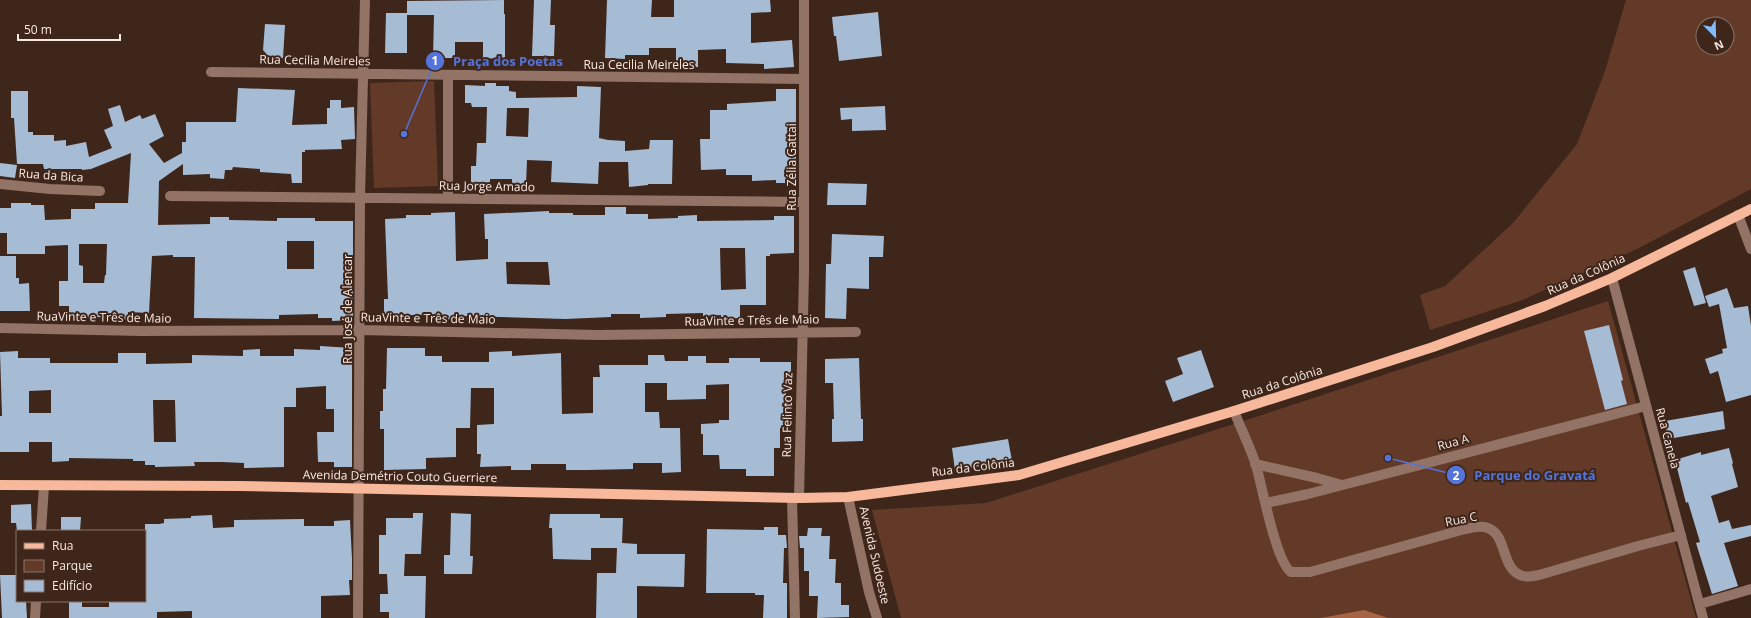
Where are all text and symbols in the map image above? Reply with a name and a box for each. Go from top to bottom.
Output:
scale bar [18,16,120,42]
north arrow [1695,16,1735,56]
text: 50 m [24,21,52,38]
text: N [1712,37,1726,54]
callout: Praça dos Poetas [425,49,571,74]
street label: Rua Cecilia Meireles [259,51,371,69]
text: 1 [432,52,438,69]
text: Praça dos Poetas [453,52,563,70]
street label: Rua Cecilia Meireles [583,56,695,73]
street label: Rua Zélia Gattai [783,123,800,211]
street label: Rua da Bica [18,164,84,186]
street label: Rua Jorge Amado [439,177,535,195]
street label: Rua da Colônia [1544,249,1628,299]
street label: Rua José de Alencar [339,254,356,364]
street label: RuaVinte e Três de Maio [36,307,172,327]
street label: RuaVinte e Três de Maio [360,308,496,328]
street label: RuaVinte e Três de Maio [684,310,820,330]
street label: Rua da Colônia [1240,361,1324,403]
street label: Rua Felinto Vaz [778,372,796,458]
street label: Rua Canela [1652,406,1684,470]
street label: Rua A [1435,430,1471,454]
street label: Rua da Colônia [930,453,1016,481]
callout: Parque do Gravatá [1446,463,1604,488]
street label: Avenida Demétrio Couto Guerriere [303,466,498,486]
text: Parque do Gravatá [1474,466,1596,484]
text: 2 [1453,467,1460,484]
street label: Avenida Sudoeste [855,504,895,606]
street label: Rua C [1444,508,1479,530]
legend [16,530,146,602]
text: Rua [52,537,73,554]
text: Parque [52,557,92,574]
text: Edifício [52,577,92,594]

